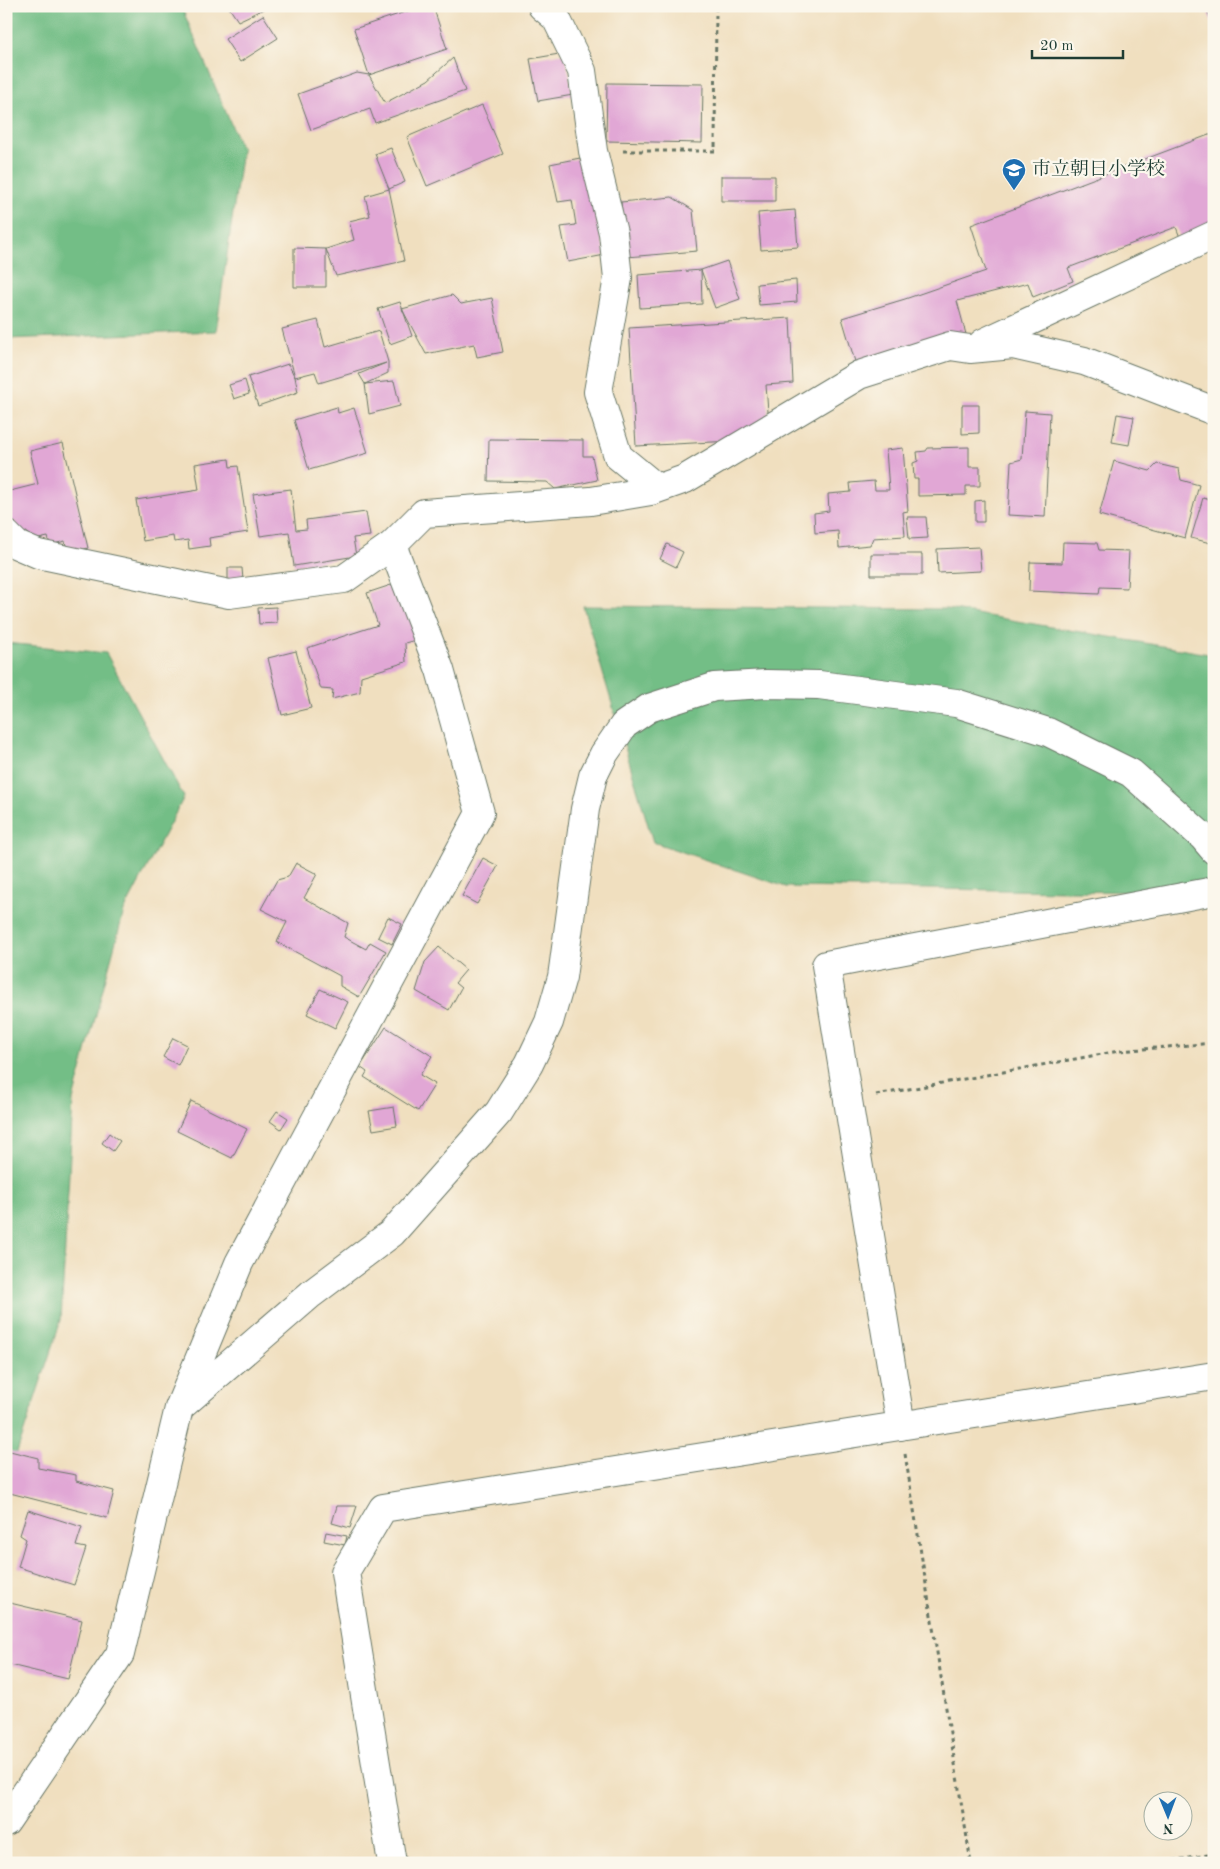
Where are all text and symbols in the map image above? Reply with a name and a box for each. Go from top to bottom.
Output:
scale bar [1032,28,1124,60]
text: 20 m [1040,39,1074,54]
school or university icon: 市立朝日小学校 [1001,157,1027,191]
place label: 市立朝日小学校 [1032,159,1165,180]
north arrow [1142,1792,1192,1842]
text: N [1162,1821,1174,1835]

